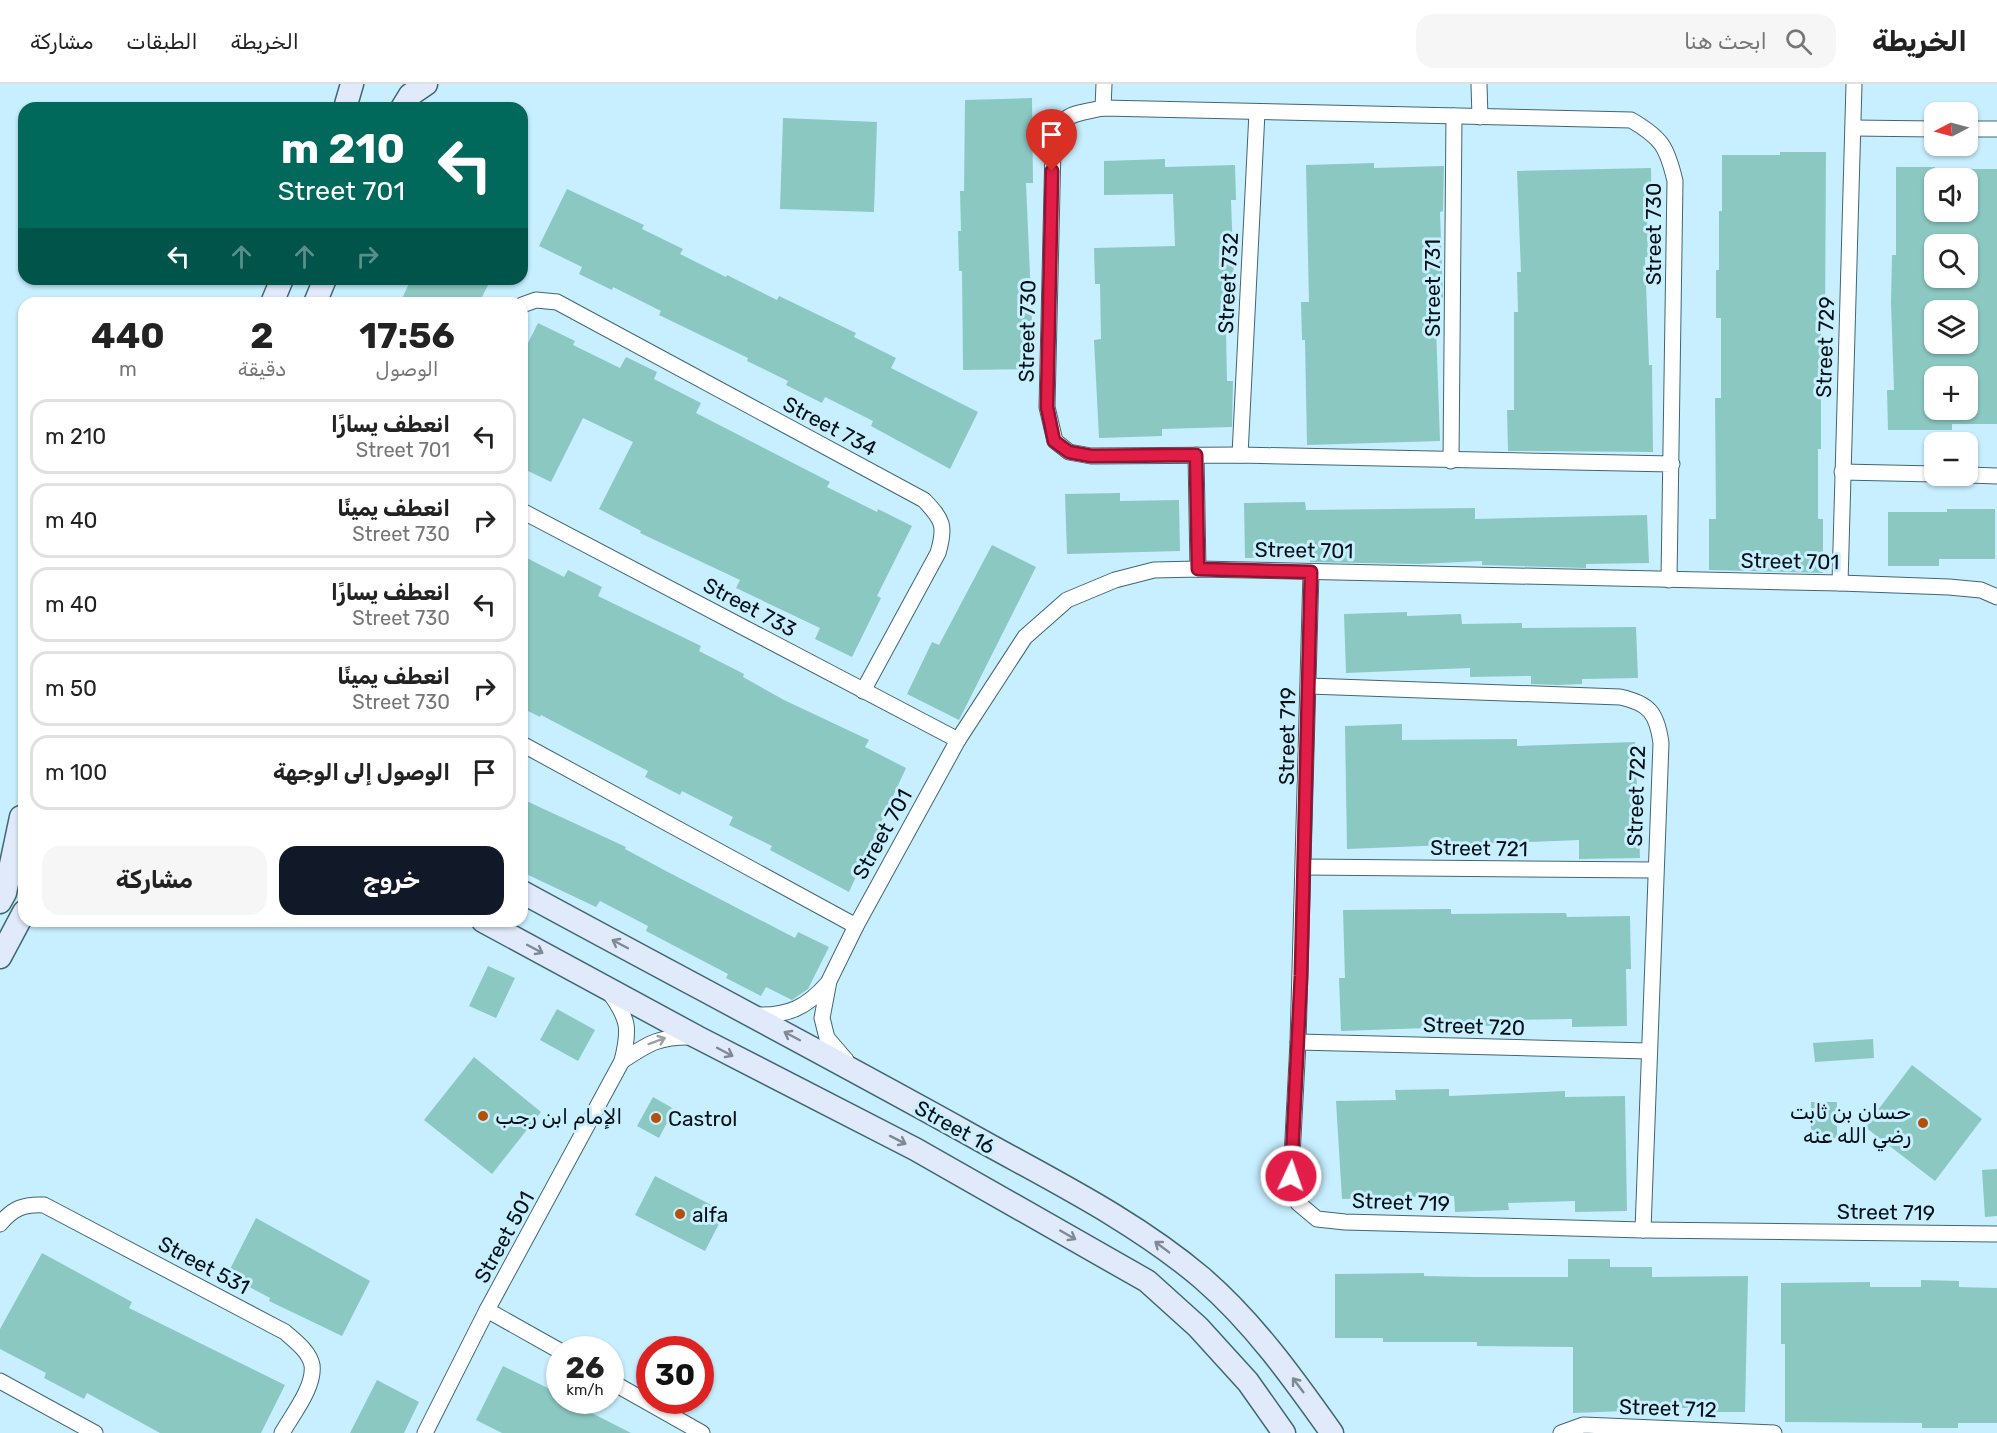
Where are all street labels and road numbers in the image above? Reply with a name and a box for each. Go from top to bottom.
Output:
street label: Street 730 [1641,183,1666,285]
street label: Street 732 [1213,232,1243,334]
street label: Street 731 [1420,239,1445,337]
street label: Street 730 [1014,279,1040,383]
street label: Street 729 [1811,296,1839,398]
street label: Street 734 [779,391,881,461]
street label: Street 701 [1254,537,1354,563]
street label: Street 701 [1740,548,1840,574]
street label: Street 733 [699,572,801,642]
street label: Street 719 [1274,687,1300,785]
street label: Street 722 [1622,745,1650,847]
street label: Street 701 [847,785,917,883]
street label: Street 721 [1430,835,1528,861]
street label: Street 720 [1422,1012,1526,1040]
street label: Street 16 [911,1095,999,1159]
street label: Street 501 [469,1187,539,1287]
street label: Street 719 [1352,1188,1450,1216]
street label: Street 719 [1837,1199,1935,1225]
street label: Street 531 [154,1231,254,1299]
street label: Street 712 [1619,1394,1717,1422]

